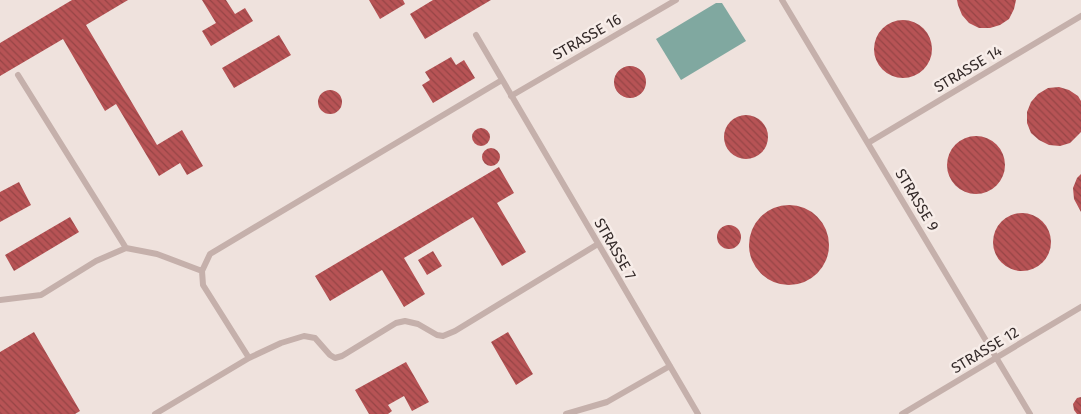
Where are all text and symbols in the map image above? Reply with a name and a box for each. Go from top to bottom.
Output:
street label: STRASSE 16 [550,10,624,64]
street label: STRASSE 14 [931,42,1005,96]
street label: STRASSE 9 [891,166,943,234]
street label: STRASSE 7 [590,215,640,283]
street label: STRASSE 12 [948,323,1022,377]

